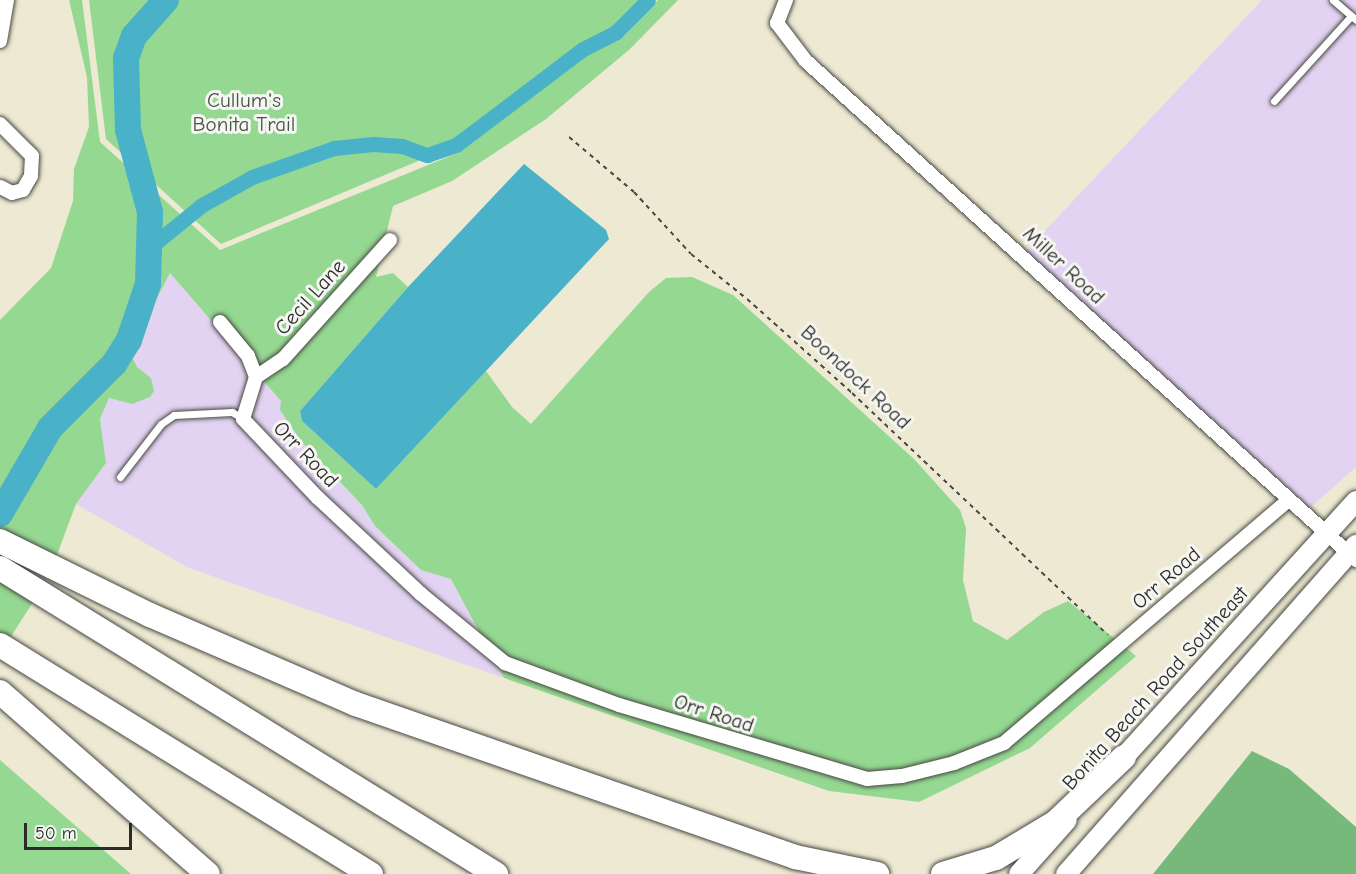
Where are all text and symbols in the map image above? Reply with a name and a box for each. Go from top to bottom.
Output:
park label: Cullum's Bonita Trail [193,87,295,137]
street label: Miller Road [1018,221,1110,309]
street label: Cecil Lane [270,254,350,340]
street label: Boondock Road [796,319,916,435]
street label: Orr Road [268,416,344,492]
street label: Orr Road [1127,541,1205,615]
street label: Bonita Beach Road Southeast [1057,581,1253,795]
street label: Orr Road [671,688,757,738]
scale bar [27,811,135,849]
text: 50 m [35,823,77,844]

